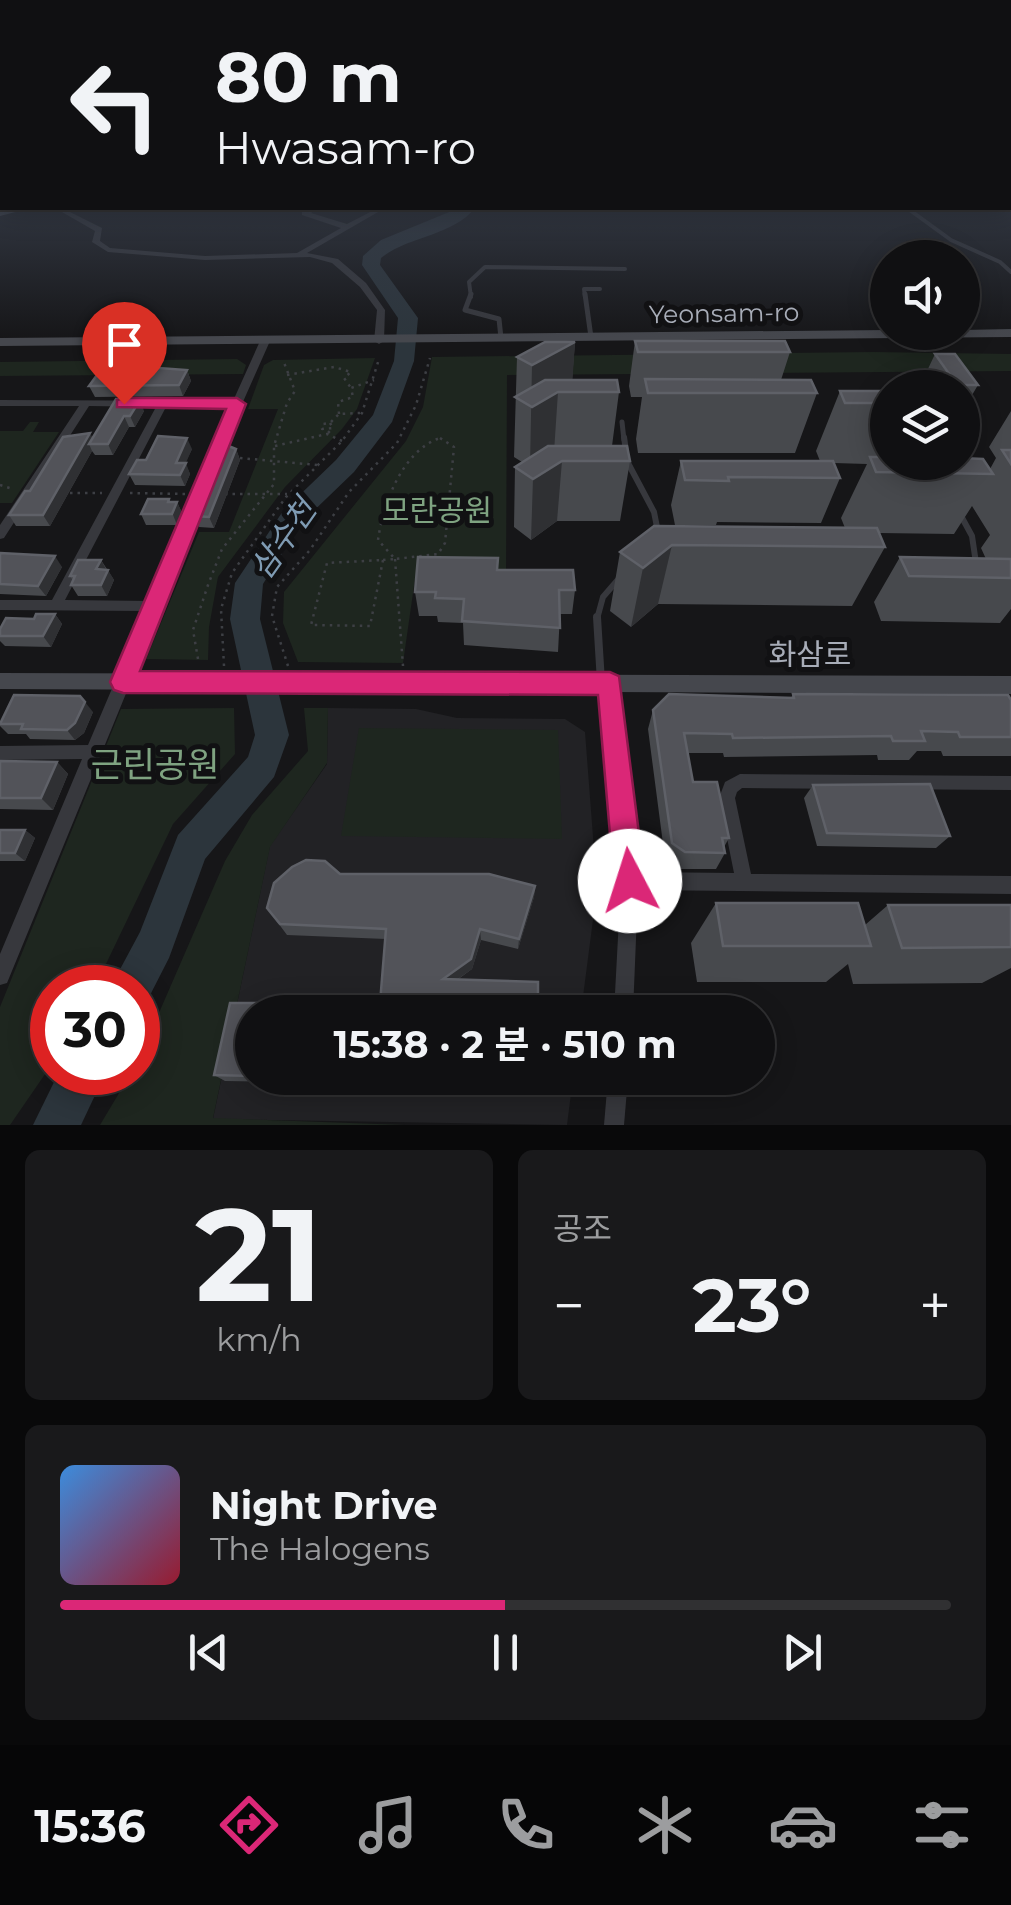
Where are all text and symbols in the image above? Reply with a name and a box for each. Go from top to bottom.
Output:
text: 80 m [215,34,402,120]
icon: left [50,40,180,170]
text: Hwasam-ro [215,120,476,175]
map controls [870,240,980,480]
button: sound [870,240,980,350]
street label: Yeonsam-ro [649,297,799,329]
pin [82,302,167,405]
icon: arrive [97,317,152,372]
button: layers [870,370,980,480]
water label: 삼수천 [241,488,326,586]
park label: 모란공원 [382,492,492,529]
street label: 화삼로 [769,636,851,673]
park label: 근린공원 [91,743,219,786]
position arrow [578,829,682,933]
speed limit sign: 30 [30,965,160,1095]
text: 15:38 · 2 분 · 510 m [333,1021,677,1068]
text: 21 [195,1175,323,1334]
text: 공조 [553,1209,612,1248]
text: 23° [693,1259,811,1351]
text: − [553,1272,585,1339]
text: + [919,1272,951,1339]
text: km/h [216,1320,302,1359]
text: Night Drive [210,1482,437,1529]
text: The Halogens [210,1529,430,1568]
icon: previous [181,1625,236,1680]
icon: pause [478,1625,533,1680]
icon: next [775,1625,830,1680]
icon: directions [214,1790,284,1860]
icon: music [353,1790,423,1860]
icon: phone [491,1790,561,1860]
icon: climate [630,1790,700,1860]
icon: car [768,1790,838,1860]
icon: filters [907,1790,977,1860]
text: 15:36 [34,1798,146,1853]

